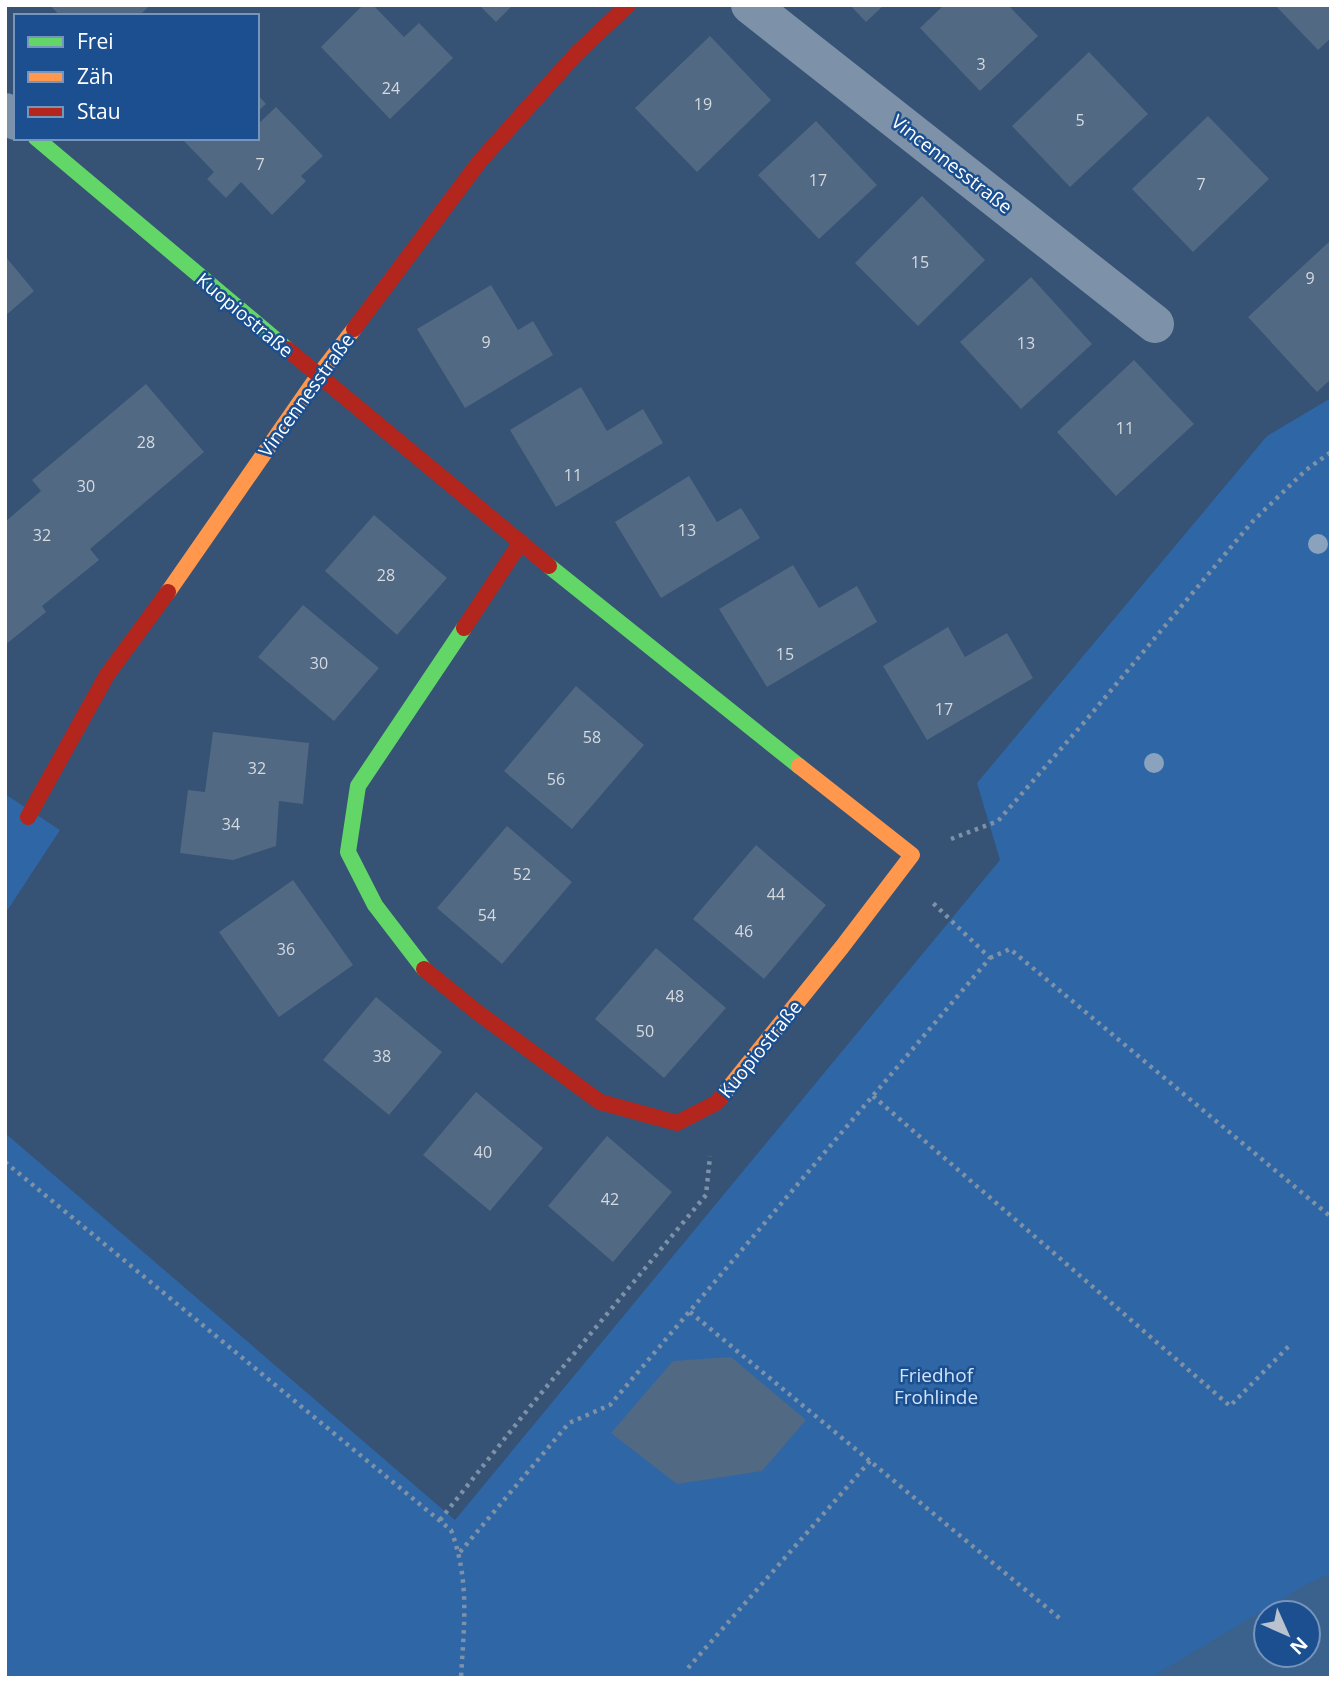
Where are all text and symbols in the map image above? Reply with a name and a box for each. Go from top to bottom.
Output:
legend [14,14,259,140]
text: Frei [77,27,114,55]
house number: 3 [976,53,986,75]
text: Zäh [77,62,114,90]
house number: 24 [382,77,400,99]
house number: 19 [694,93,712,115]
text: Stau [77,97,121,125]
street label: Vincennesstraße [886,108,1018,220]
house number: 5 [1075,109,1085,131]
house number: 7 [255,153,265,175]
house number: 17 [809,169,827,191]
house number: 7 [1196,173,1206,195]
house number: 15 [911,251,929,273]
street label: Kuopiostraße [191,267,299,363]
house number: 9 [1305,267,1315,289]
street label: Vincennesstraße [252,328,360,462]
house number: 9 [481,331,491,353]
house number: 13 [1017,332,1035,354]
house number: 11 [1116,417,1134,439]
house number: 28 [137,431,155,453]
house number: 11 [564,464,582,486]
house number: 30 [77,475,95,497]
house number: 13 [678,519,696,541]
house number: 32 [33,524,51,546]
house number: 28 [377,564,395,586]
house number: 15 [776,643,794,665]
house number: 30 [310,652,328,674]
house number: 17 [935,698,953,720]
house number: 58 [583,726,601,748]
house number: 32 [248,757,266,779]
house number: 56 [547,768,565,790]
house number: 34 [222,813,240,835]
house number: 52 [513,863,531,885]
house number: 44 [767,883,785,905]
house number: 54 [478,904,496,926]
house number: 46 [735,920,753,942]
house number: 36 [277,938,295,960]
house number: 48 [666,985,684,1007]
street label: Kuopiostraße [712,994,808,1104]
house number: 50 [636,1020,654,1042]
house number: 38 [373,1045,391,1067]
house number: 40 [474,1141,492,1163]
house number: 42 [601,1188,619,1210]
park label: Friedhof Frohlinde [894,1362,978,1410]
north arrow [1252,1599,1322,1669]
text: N [1284,1631,1314,1661]

